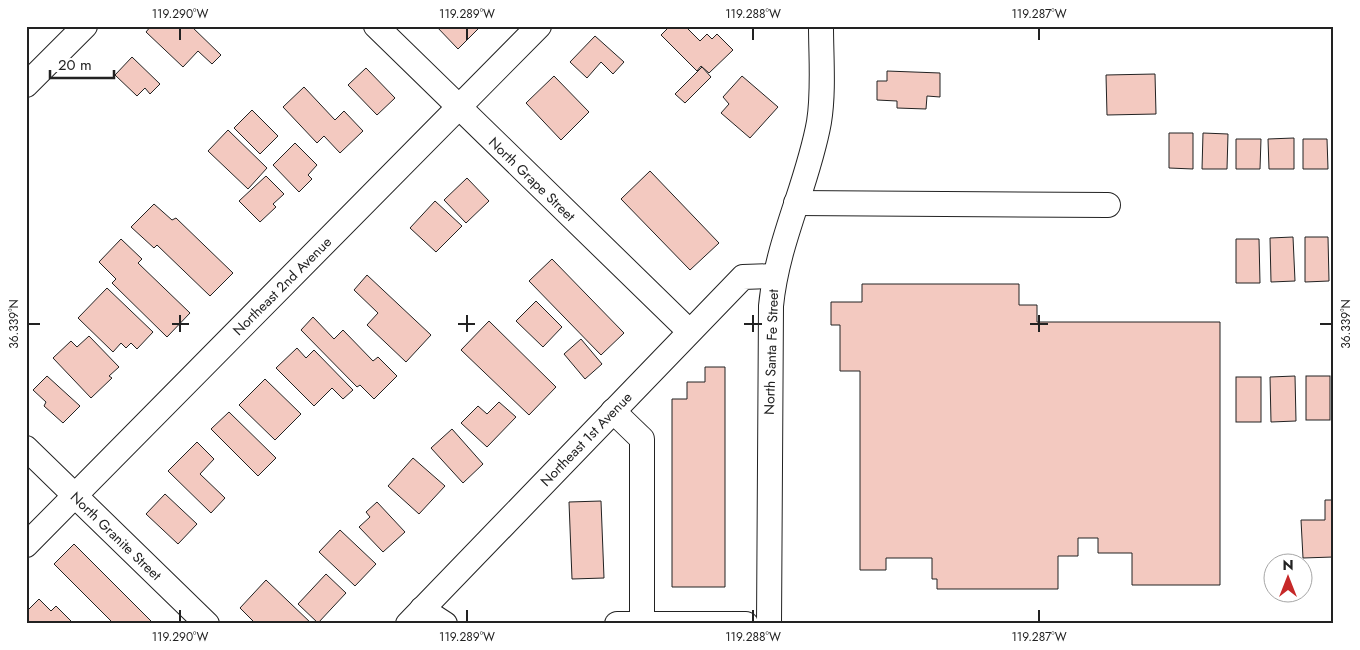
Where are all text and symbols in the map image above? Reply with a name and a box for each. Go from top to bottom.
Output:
text: 119.290°W [152,5,208,23]
text: 119.289°W [439,5,495,23]
text: 119.288°W [725,5,781,23]
text: 119.287°W [1011,5,1067,23]
scale bar [50,48,114,80]
text: 20 m [58,54,92,76]
street label: North Grape Street [484,132,580,226]
street label: Northeast 2nd Avenue [228,232,336,340]
street label: North Santa Fe Street [759,288,783,415]
text: 36.339°N [5,299,23,349]
text: 36.339°N [1337,299,1355,349]
street label: Northeast 1st Avenue [536,387,636,491]
street label: North Granite Street [66,487,166,585]
north arrow [1262,552,1312,602]
text: N [1282,555,1294,575]
text: 119.290°W [152,628,208,646]
text: 119.289°W [439,628,495,646]
text: 119.288°W [725,628,781,646]
text: 119.287°W [1011,628,1067,646]

